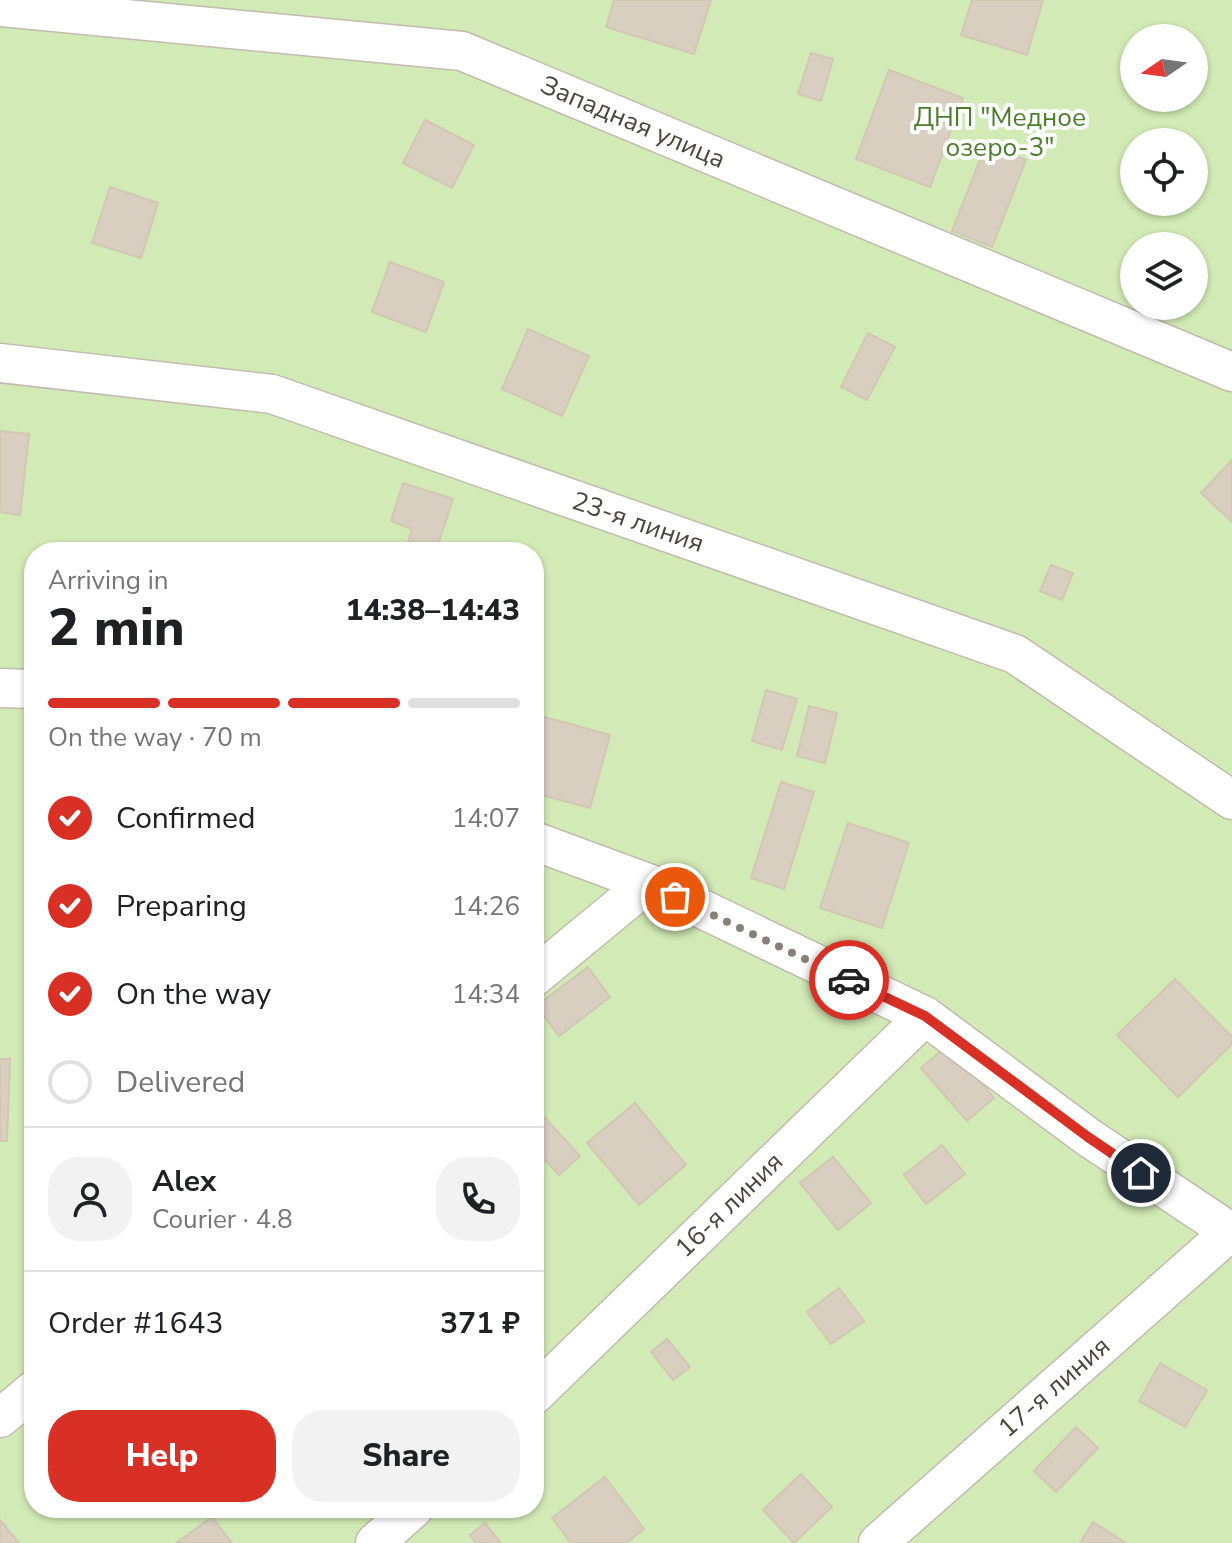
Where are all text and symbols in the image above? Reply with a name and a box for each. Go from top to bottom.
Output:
north arrow [1120,24,1208,112]
map controls [1120,24,1208,320]
street label: Западная улица [535,67,731,177]
park label: ДНП "Медное озеро-3" [914,100,1086,165]
button: locate [1120,128,1208,216]
button: layers [1120,232,1208,320]
street label: 23-я линия [567,483,709,561]
text: Arriving in [48,563,169,598]
text: 14:38–14:43 [345,590,520,631]
text: 2 min [48,592,185,663]
text: On the way · 70 m [48,720,262,755]
icon: check [48,796,92,840]
text: Confirmed [116,798,256,839]
text: 14:07 [452,801,520,836]
pin [641,863,709,931]
icon: bag [653,875,697,919]
icon: check [48,884,92,928]
text: Preparing [116,886,247,927]
text: 14:26 [452,889,520,924]
courier [809,940,889,1020]
icon: car [827,958,871,1002]
icon: check [48,972,92,1016]
text: On the way [116,974,271,1015]
text: 14:34 [452,977,520,1012]
text: Delivered [116,1062,245,1103]
pin [1107,1139,1175,1207]
street label: 16-я линия [667,1145,791,1265]
icon: home [1119,1151,1163,1195]
button: person [48,1157,132,1241]
button: phone [436,1157,520,1241]
text: Alex [152,1161,216,1202]
text: Courier · 4.8 [152,1202,293,1237]
text: Order #1643 [48,1303,223,1344]
text: 371 ₽ [440,1303,520,1344]
street label: 17-я линия [991,1329,1117,1445]
button: Help [48,1410,276,1502]
button: Share [292,1410,520,1502]

